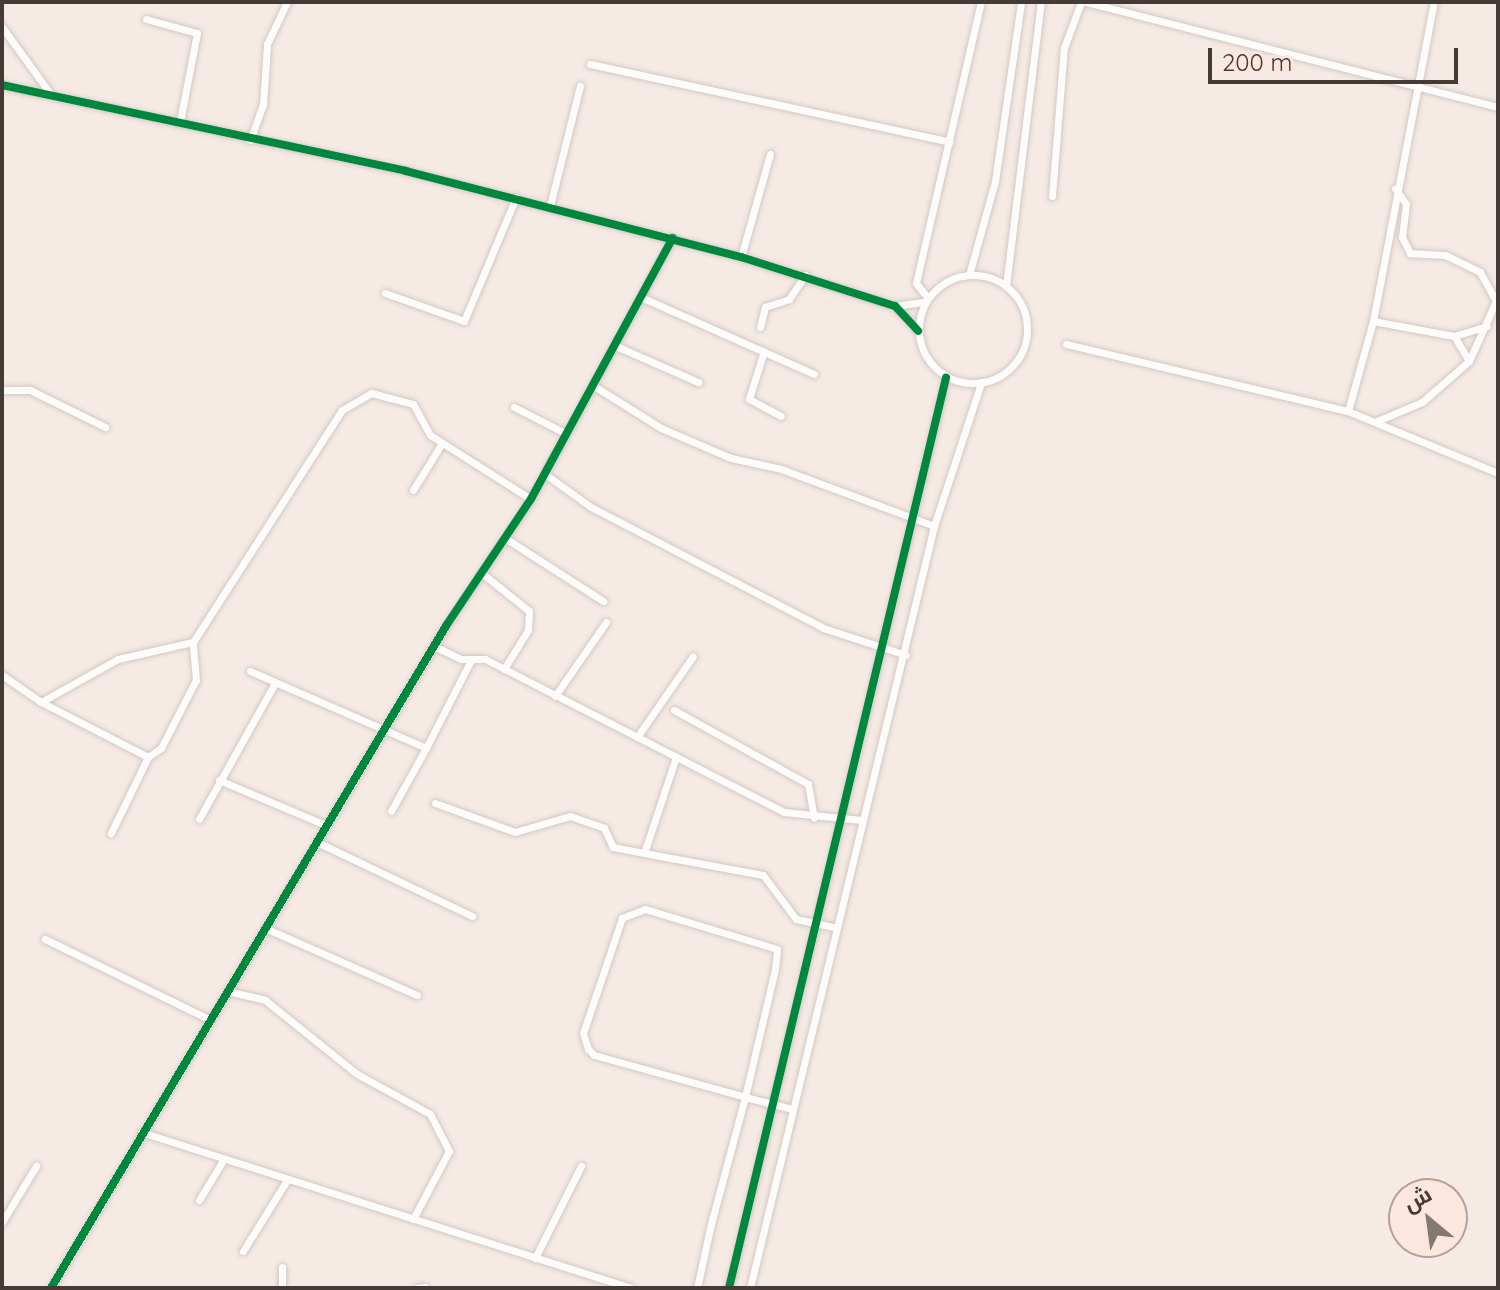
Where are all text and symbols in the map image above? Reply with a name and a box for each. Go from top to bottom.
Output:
scale bar [1212,32,1462,82]
text: 200 m [1222,47,1292,77]
north arrow [1388,1178,1468,1258]
text: ش [1398,1180,1436,1218]

